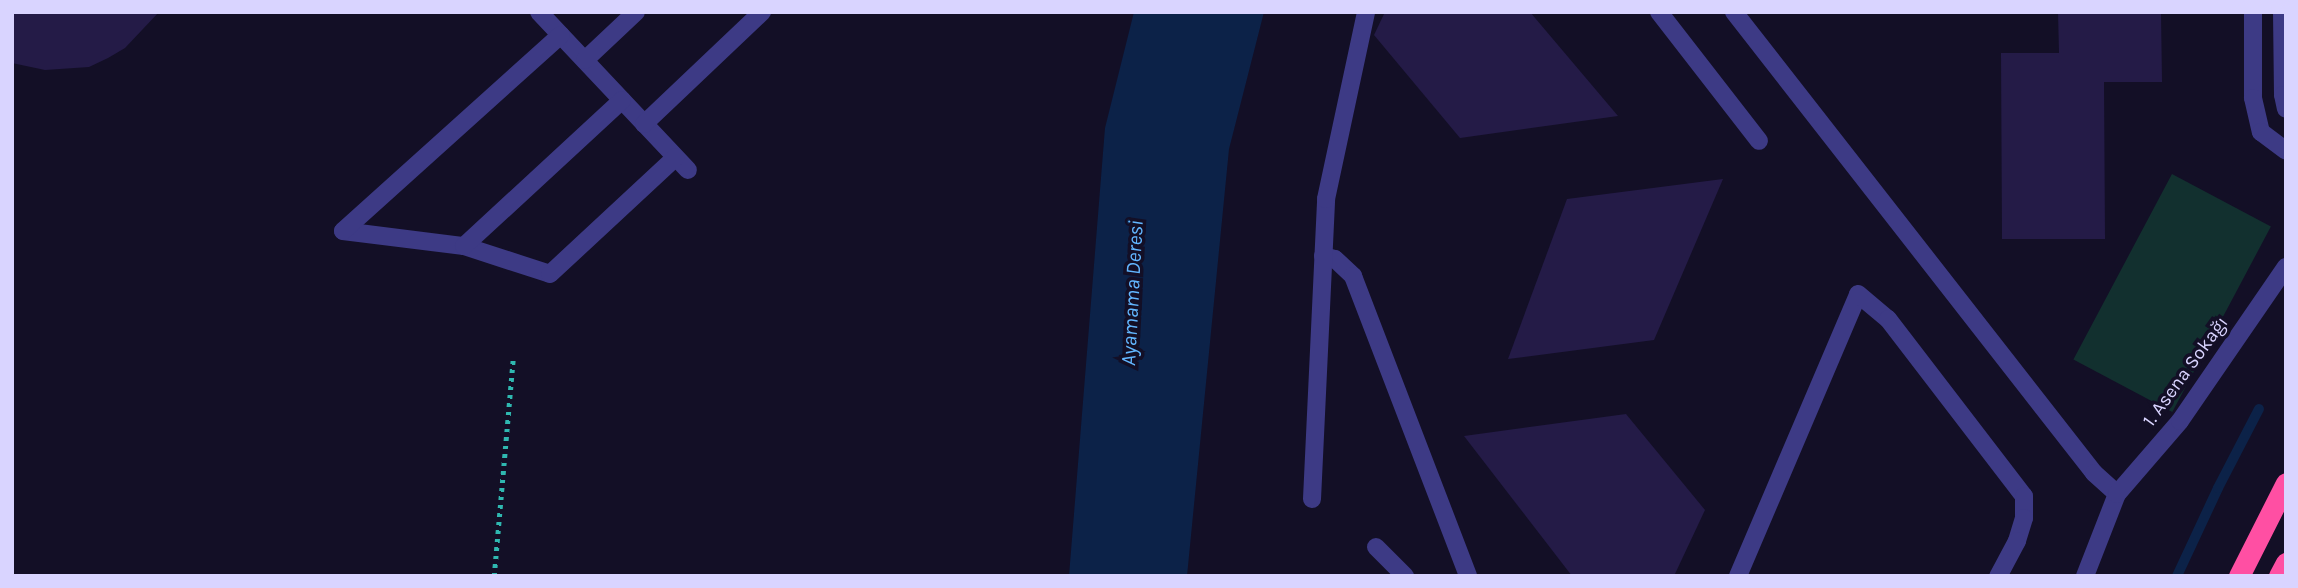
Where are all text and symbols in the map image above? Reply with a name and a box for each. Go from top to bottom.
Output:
water label: Ayamama Deresi [1116,220,1148,366]
street label: 1. Asena Sokağı [2138,312,2234,432]

